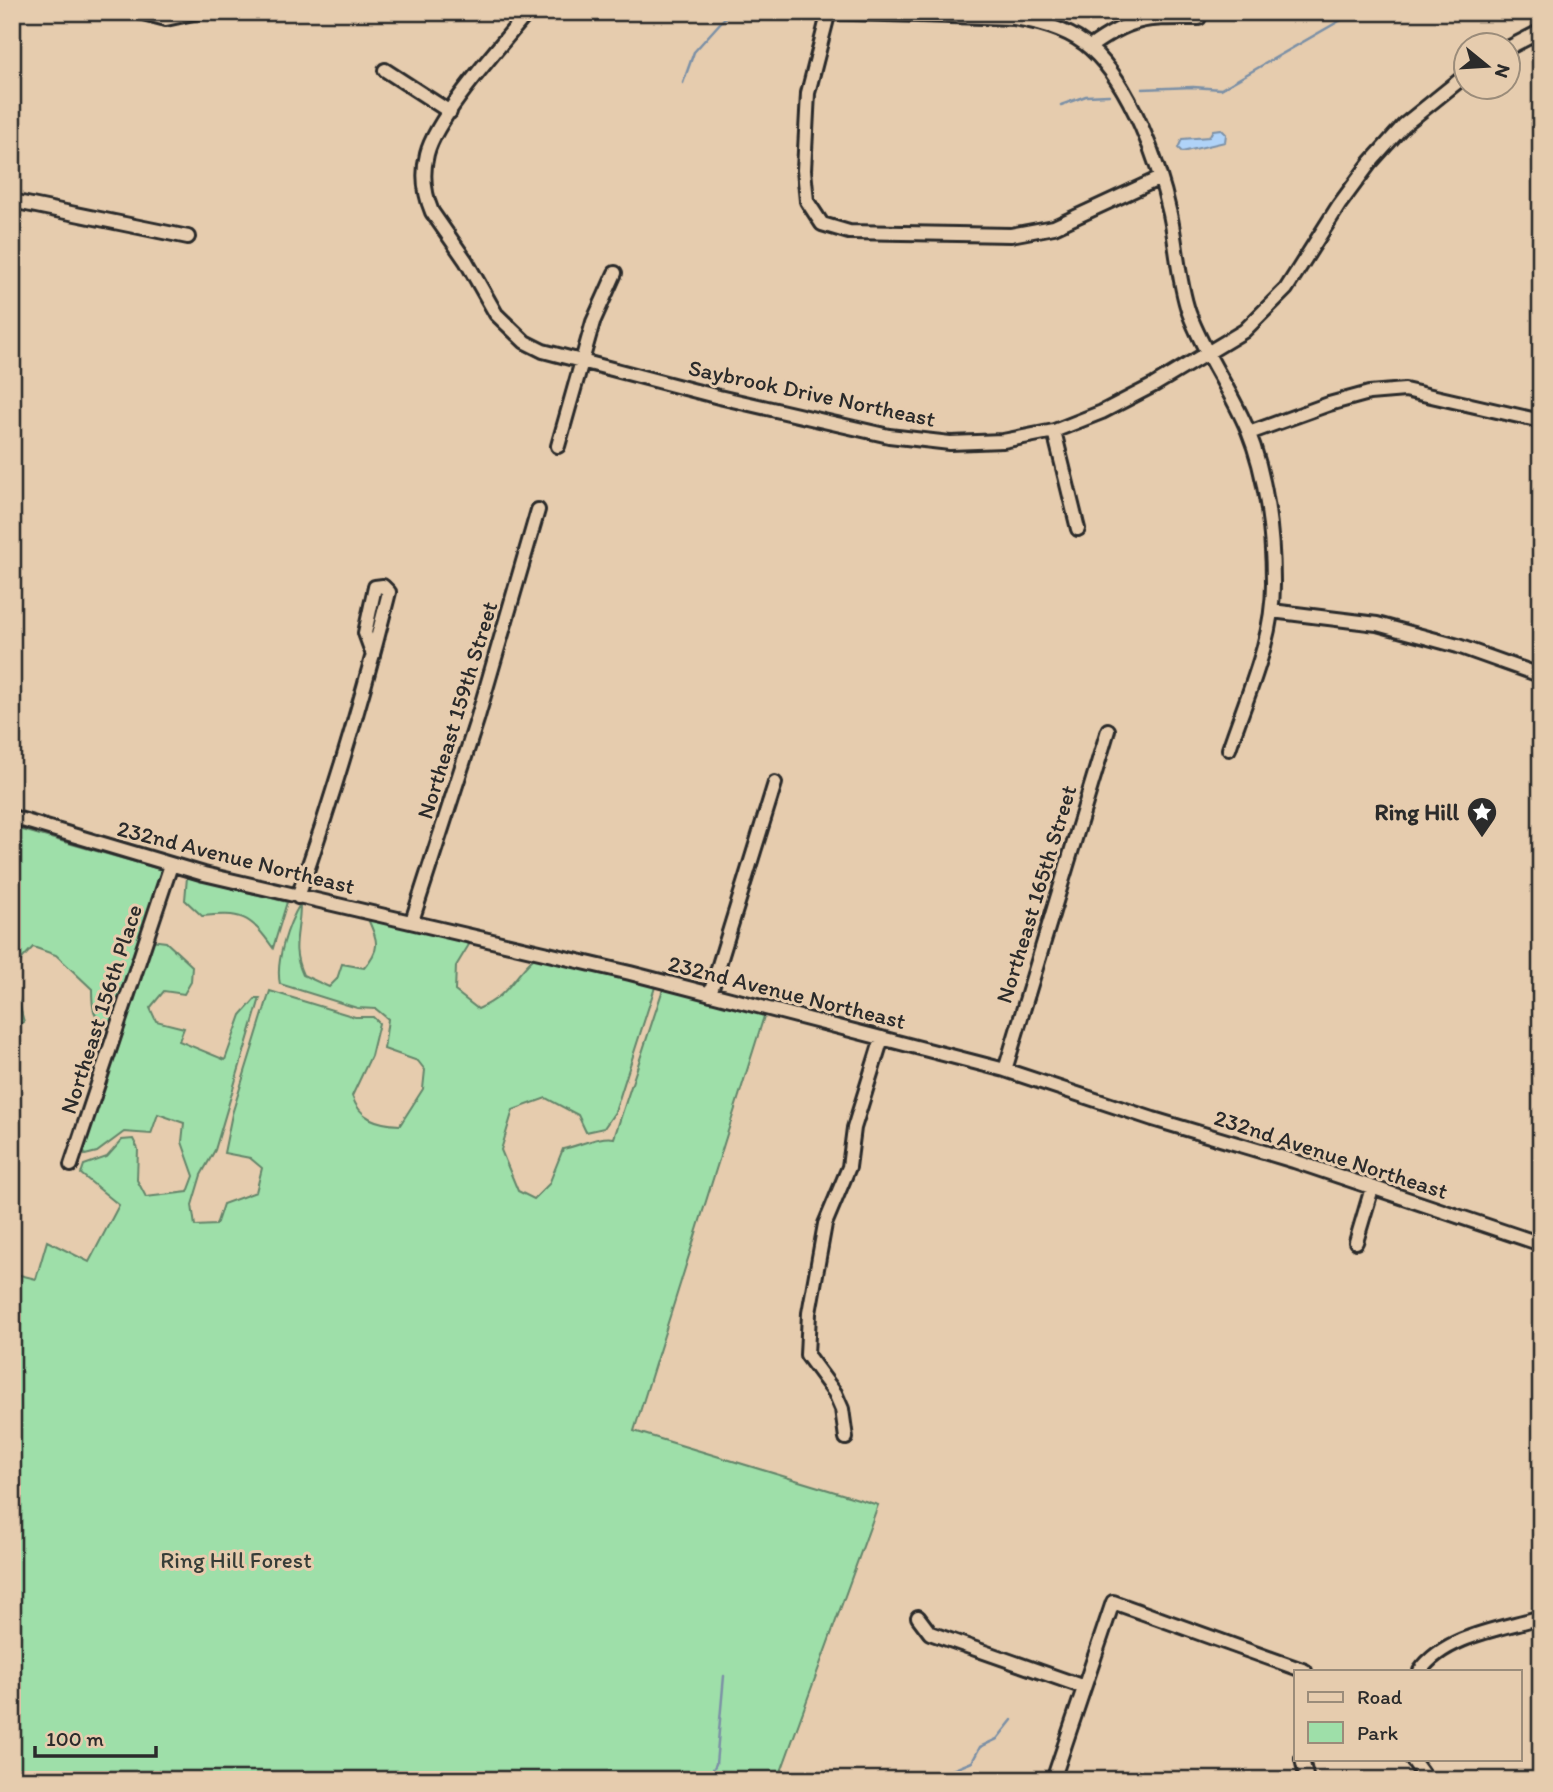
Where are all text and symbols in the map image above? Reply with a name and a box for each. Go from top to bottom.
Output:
north arrow [1452,32,1522,102]
text: N [1490,61,1516,81]
street label: Saybrook Drive Northeast [686,353,938,433]
street label: Northeast 159th Street [411,598,503,822]
street label: Northeast 165th Street [990,782,1082,1006]
place icon: Ring Hill [1465,795,1499,839]
place label: Ring Hill [1375,798,1459,826]
street label: 232nd Avenue Northeast [114,814,358,900]
street label: Northeast 156th Place [54,901,148,1117]
street label: 232nd Avenue Northeast [665,949,909,1035]
street label: 232nd Avenue Northeast [1211,1103,1452,1205]
park label: Ring Hill Forest [160,1546,312,1574]
legend [1294,1670,1522,1760]
text: Road [1357,1684,1403,1709]
scale bar [35,1715,156,1759]
text: Park [1357,1720,1399,1745]
text: 100 m [46,1726,104,1751]

